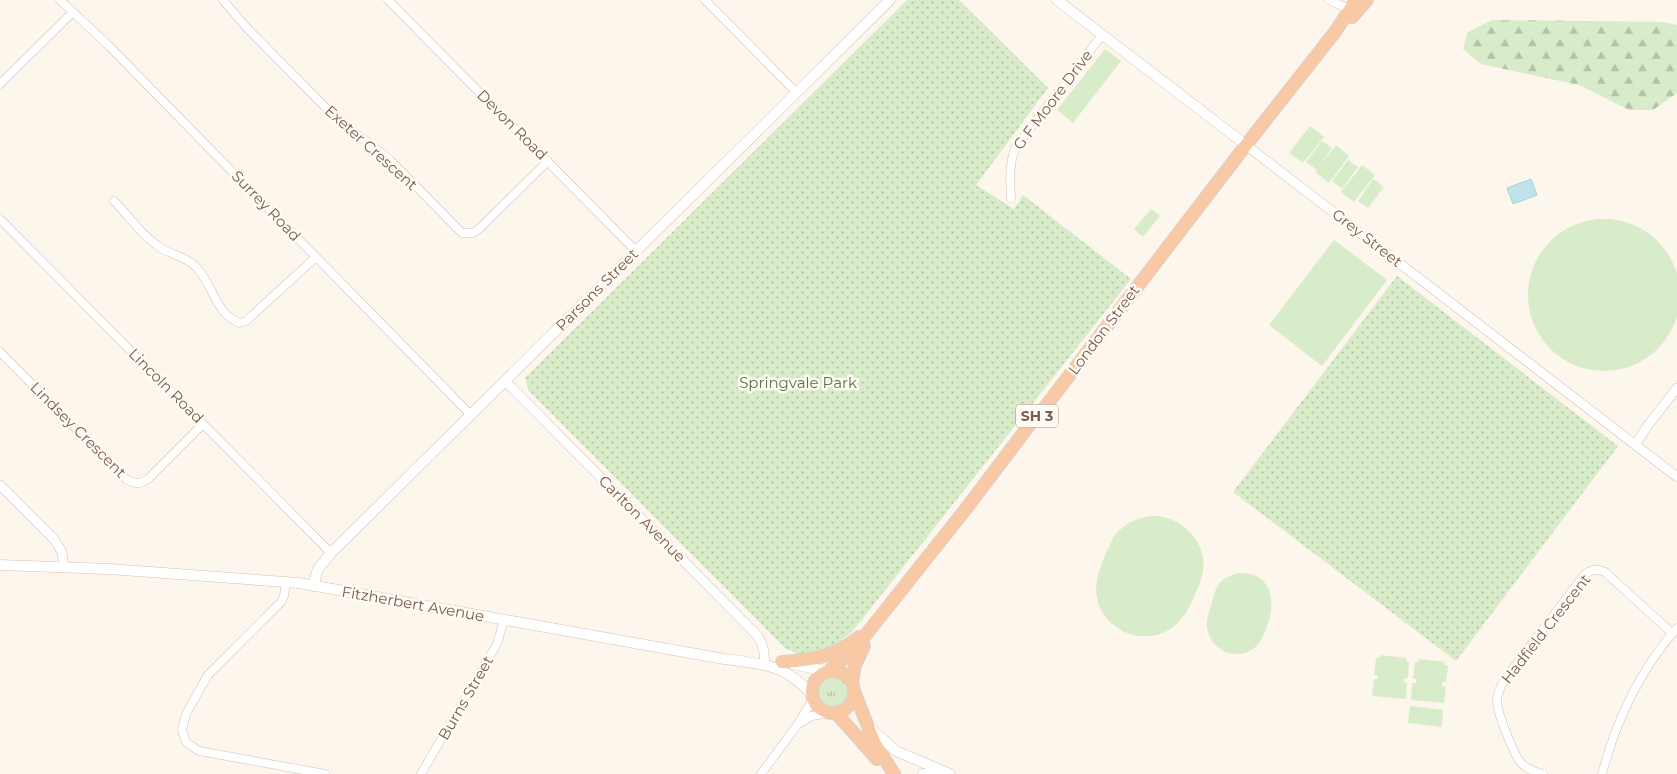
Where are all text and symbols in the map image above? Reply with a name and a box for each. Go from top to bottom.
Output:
street label: G F Moore Drive [1009,46,1096,153]
street label: Devon Road [473,85,552,164]
street label: Exeter Crescent [321,101,421,194]
street label: Surrey Road [228,166,305,245]
street label: Grey Street [1328,204,1406,271]
street label: Parsons Street [551,244,642,335]
street label: London Street [1064,281,1143,378]
street label: Lincoln Road [125,344,208,427]
park label: Springvale Park [739,373,857,392]
street label: Lindsey Crescent [26,378,130,482]
road number: SH 3 [1016,404,1058,428]
street label: Carlton Avenue [595,471,690,566]
street label: Hadfield Crescent [1497,570,1594,687]
street label: Fitzherbert Avenue [340,582,486,625]
street label: Burns Street [434,652,497,743]

